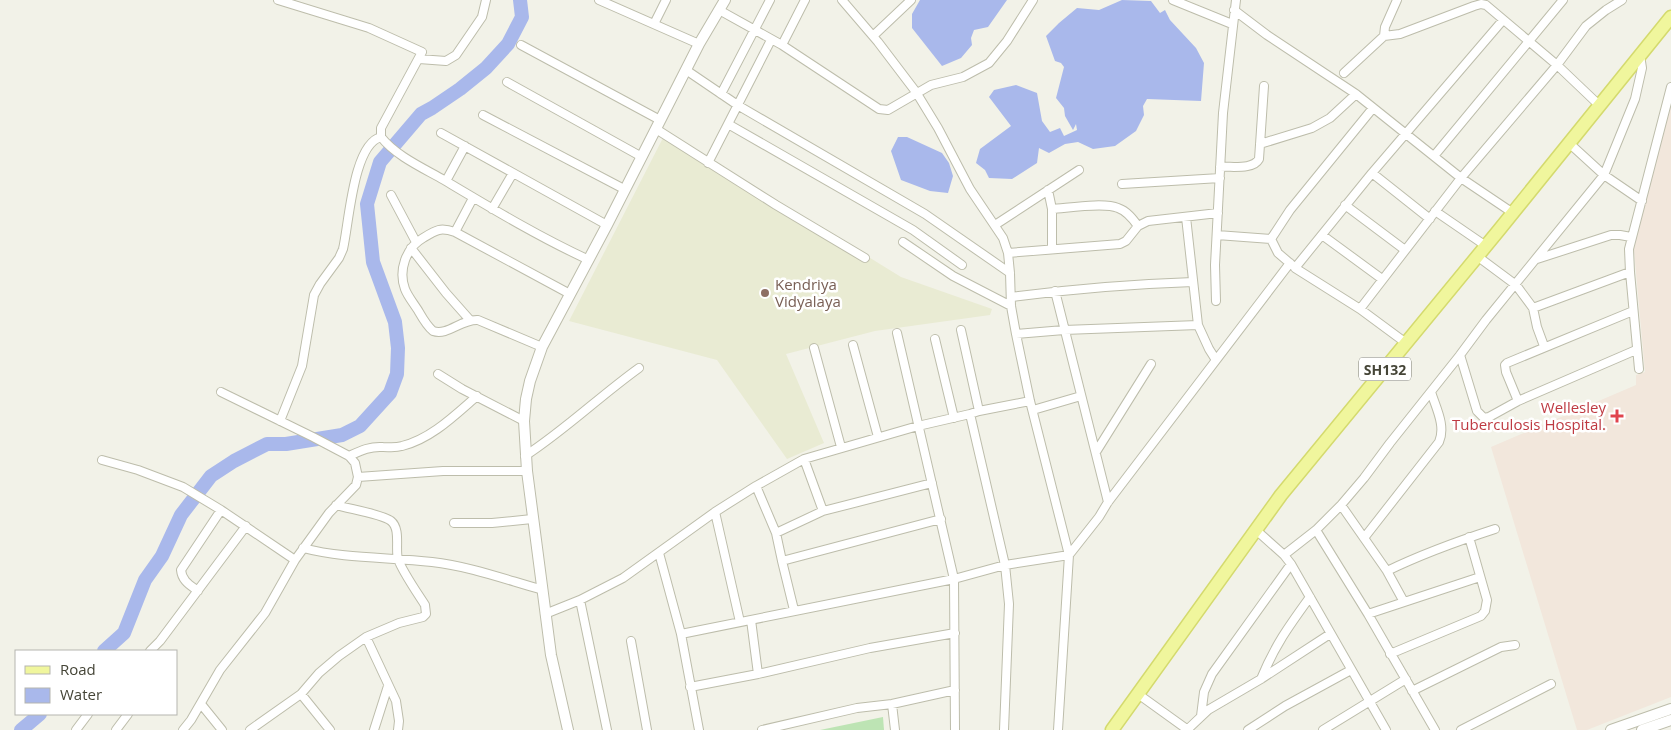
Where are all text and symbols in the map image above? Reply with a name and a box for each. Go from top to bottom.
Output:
place label: Kendriya Vidyalaya [775,274,841,311]
marker: Kendriya Vidyalaya [759,287,771,299]
road number: SH132 [1359,358,1411,380]
place label: Wellesley Tuberculosis Hospital. [1452,397,1606,434]
marker: Wellesley Tuberculosis Hospital. [1610,409,1624,423]
legend [15,650,178,715]
text: Road [60,659,96,679]
text: Water [60,684,102,704]

